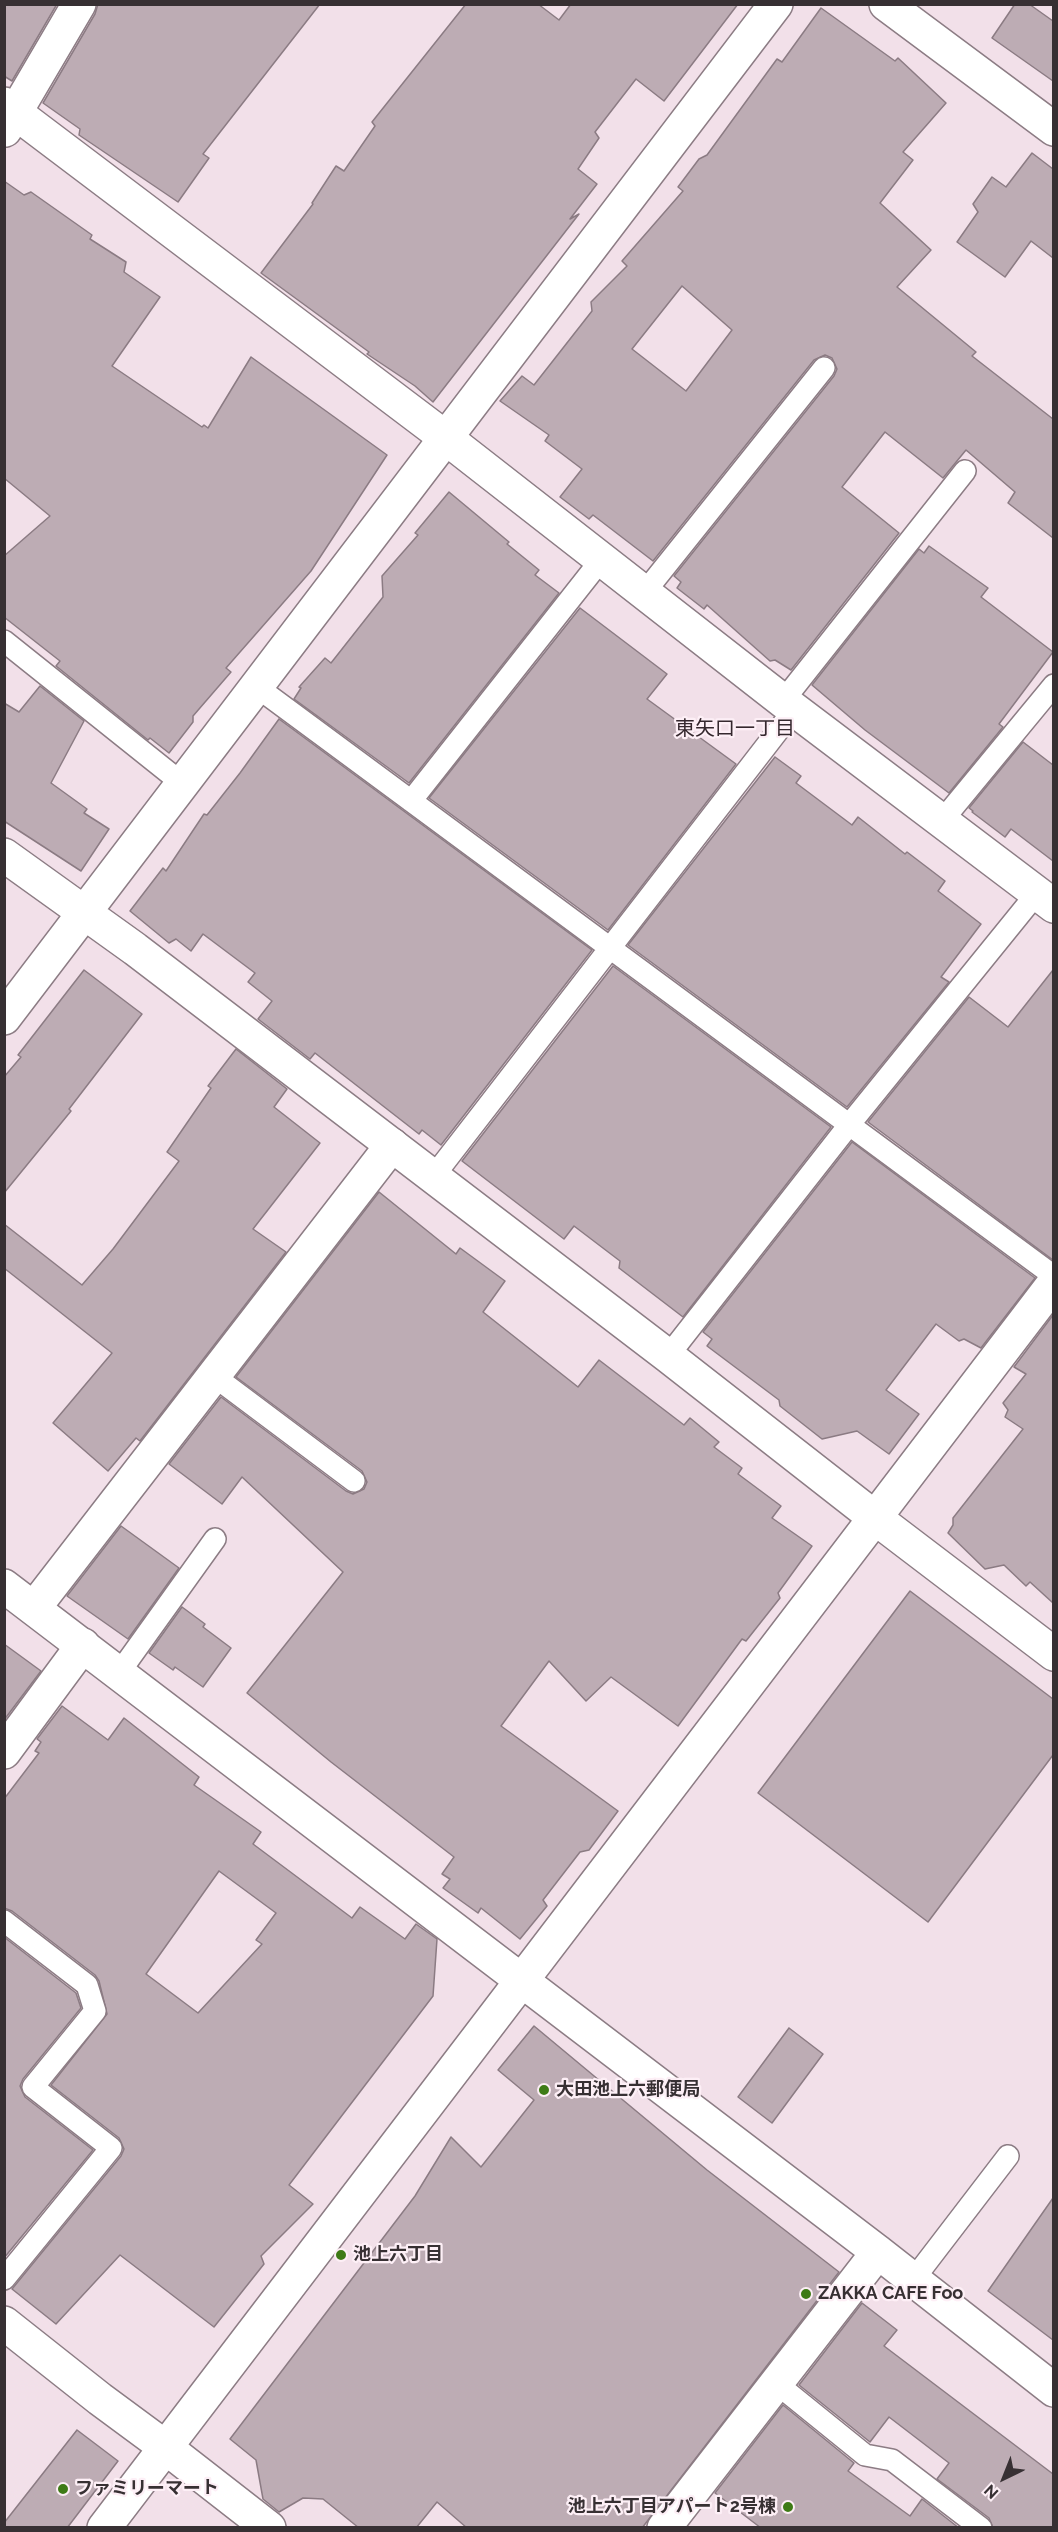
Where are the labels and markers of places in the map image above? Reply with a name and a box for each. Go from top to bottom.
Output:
place label: 大田池上六郵便局 [556,2079,700,2101]
marker: 大田池上六郵便局 [537,2083,551,2097]
place label: 池上六丁目 [353,2244,443,2266]
marker: 池上六丁目 [334,2248,348,2262]
place label: ZAKKA CAFE Foo [818,2283,963,2305]
marker: ZAKKA CAFE Foo [799,2287,813,2301]
place label: ファミリーマート [75,2478,219,2500]
marker: ファミリーマート [56,2482,70,2496]
place label: 池上六丁目アパート2号棟 [568,2496,776,2518]
marker: 池上六丁目アパート2号棟 [781,2500,795,2514]

